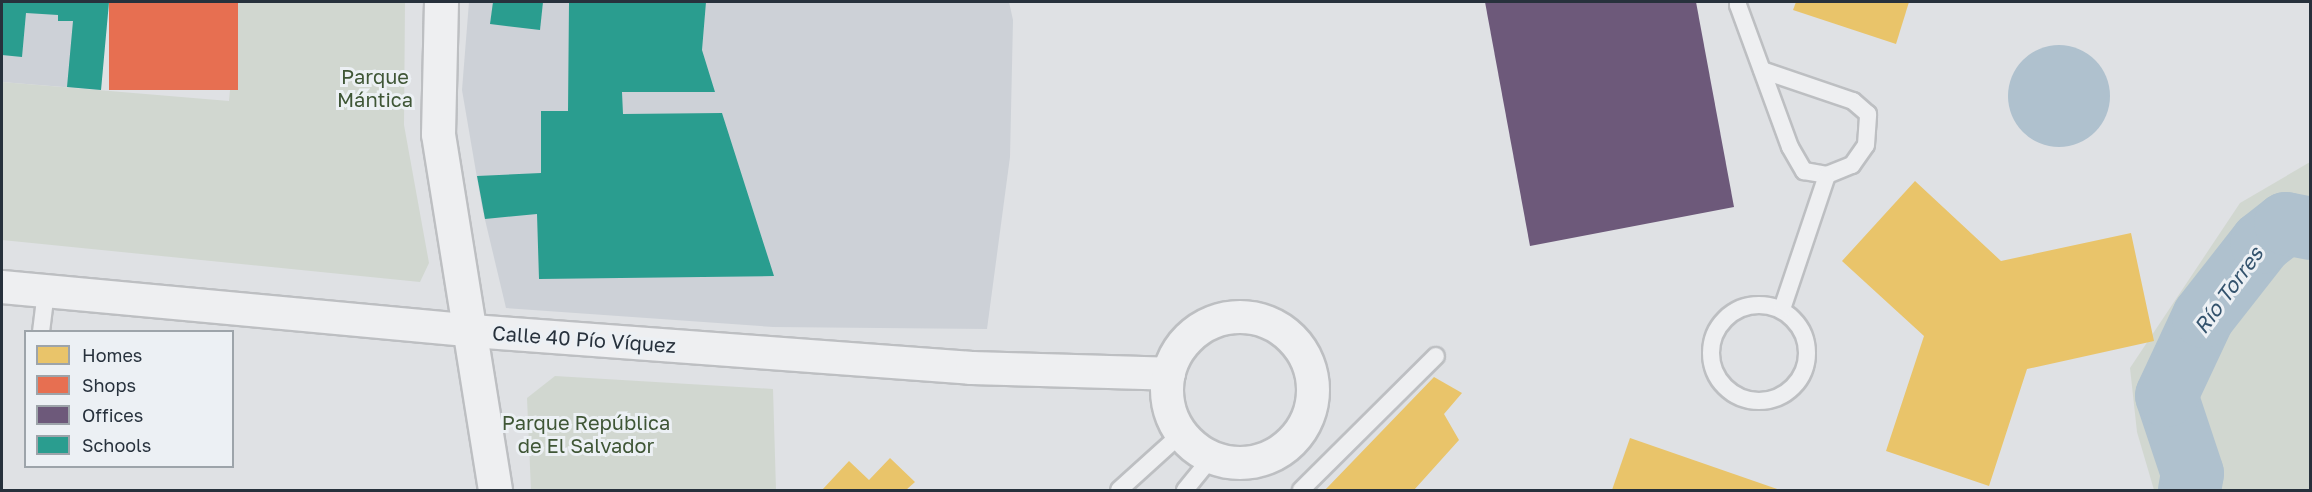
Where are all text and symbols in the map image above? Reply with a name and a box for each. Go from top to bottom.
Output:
park label: Parque Mántica [337,65,413,112]
water label: Río Torres [2188,242,2268,338]
street label: Calle 40 Pío Víquez [491,321,677,357]
legend [24,330,234,468]
text: Homes [82,344,142,366]
text: Shops [82,374,136,396]
text: Offices [82,404,143,426]
park label: Parque República de El Salvador [502,411,670,458]
text: Schools [82,434,151,456]

